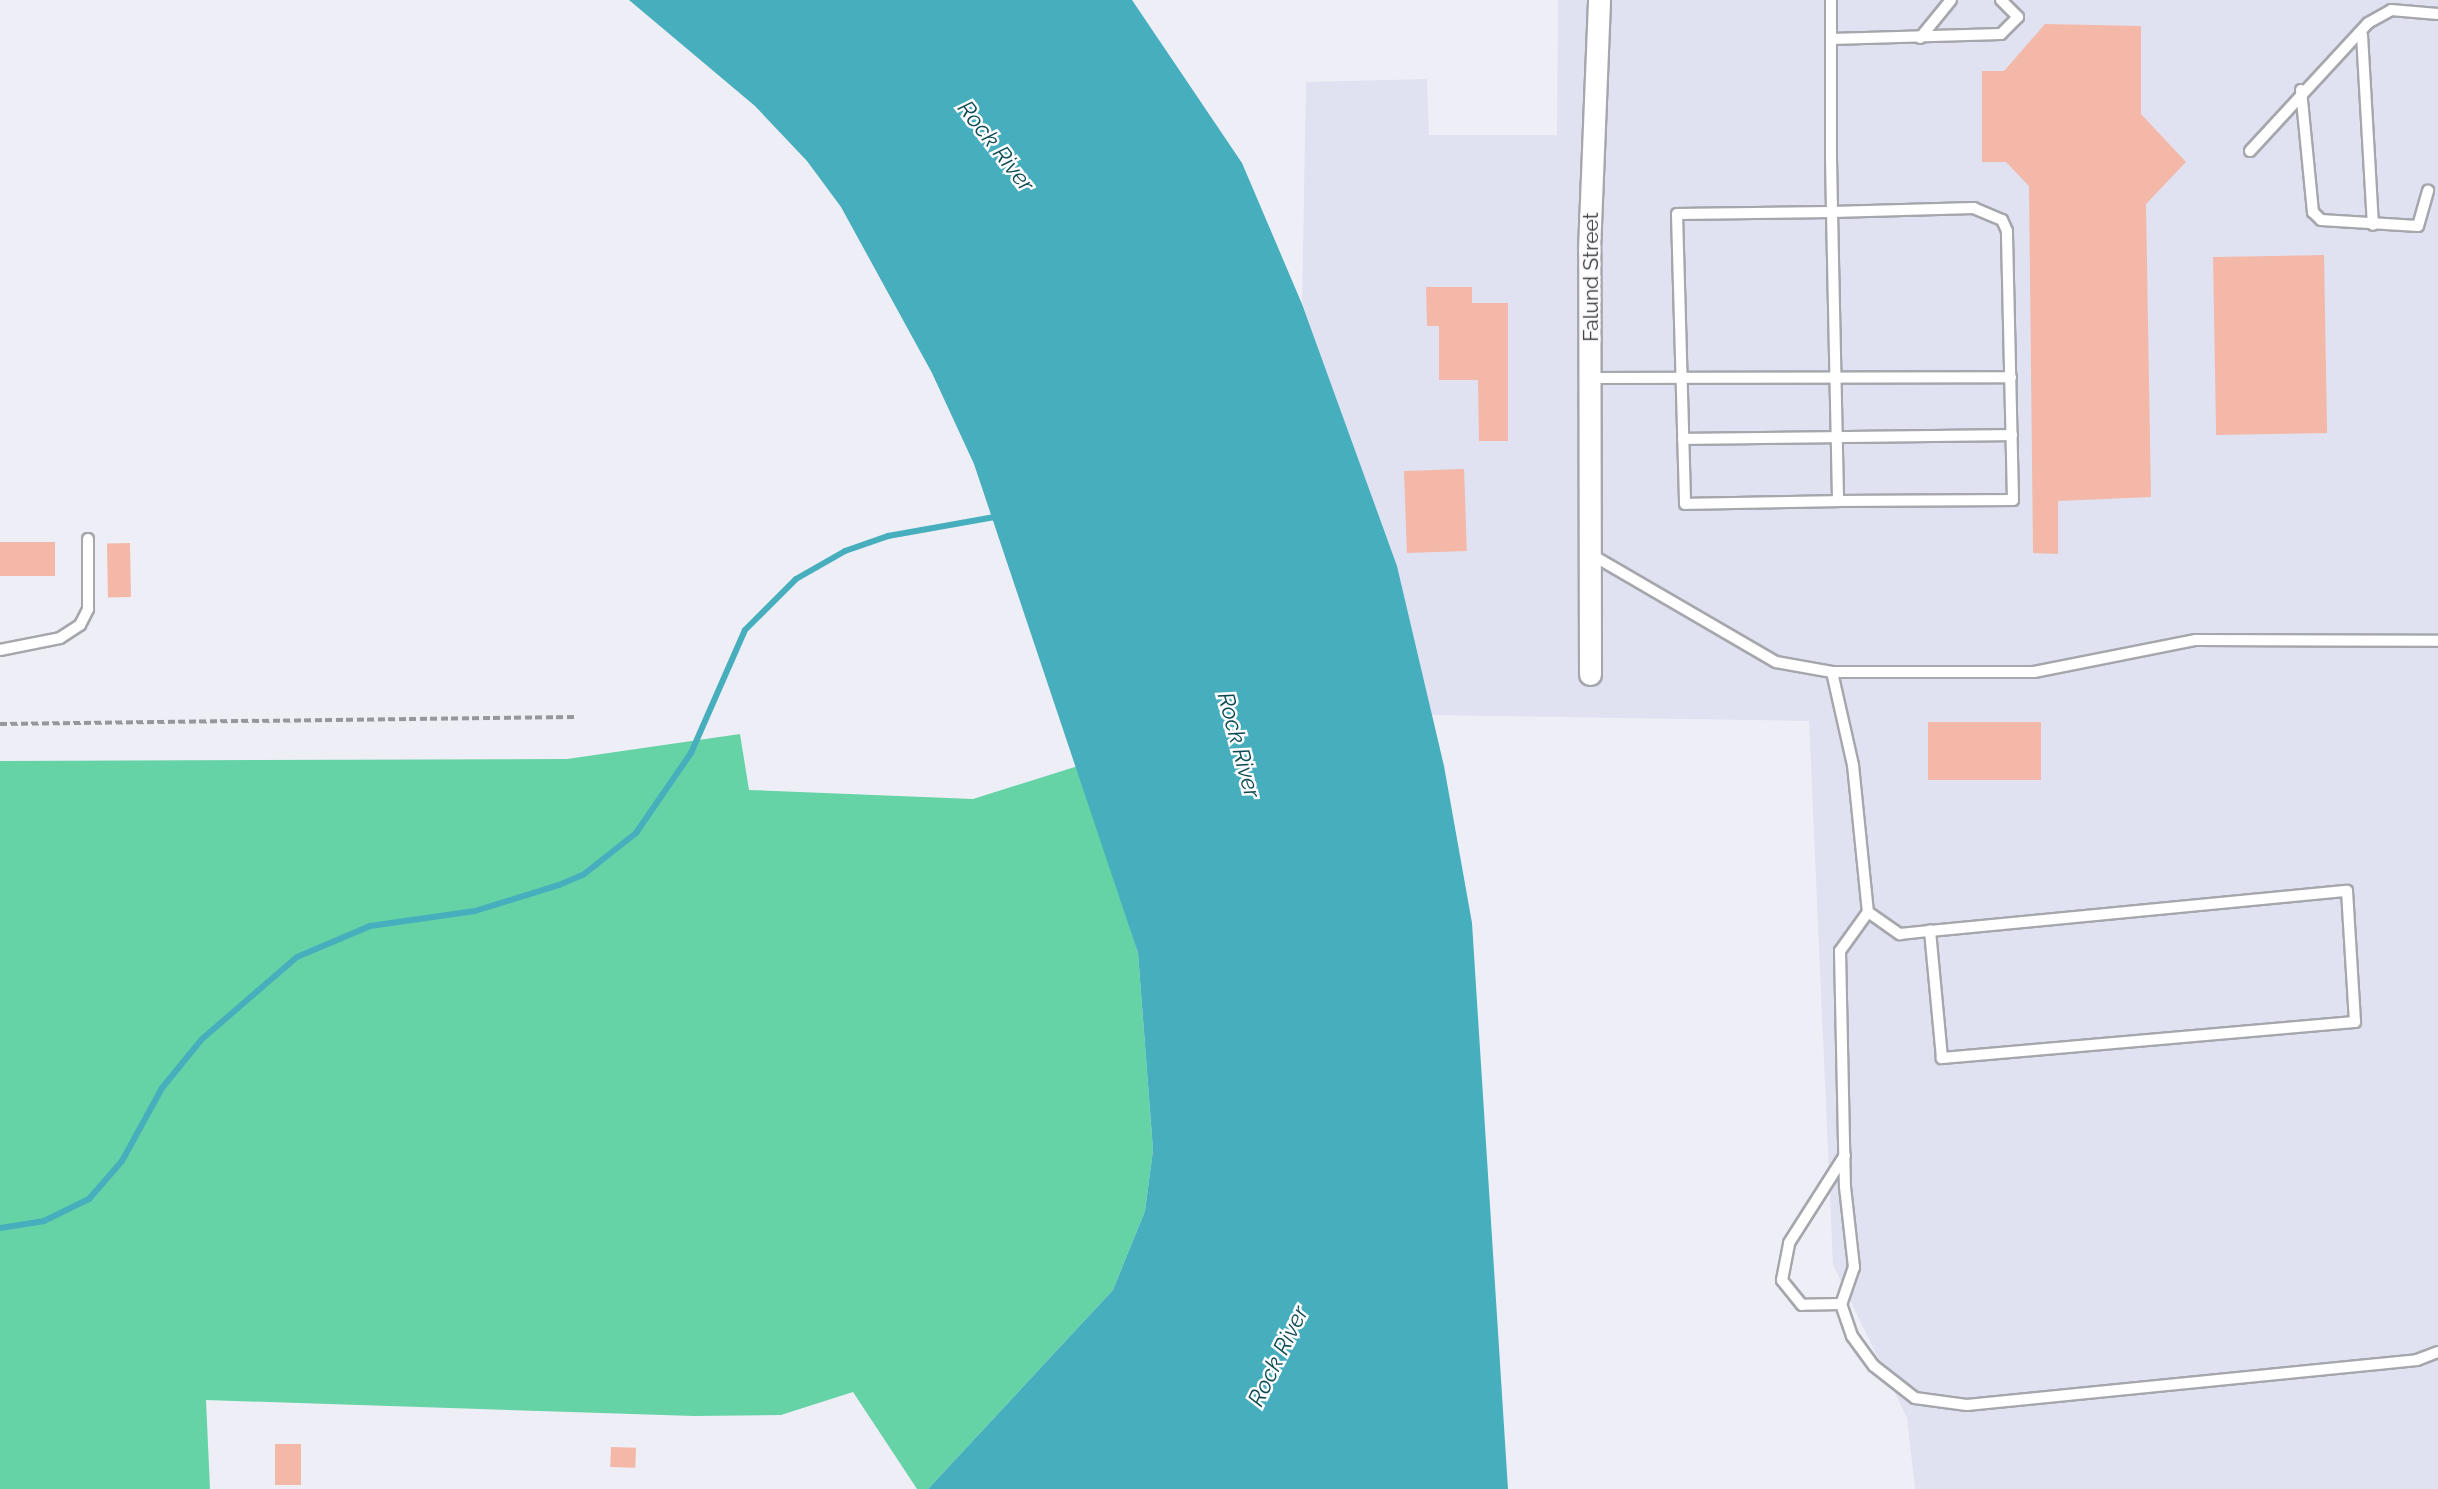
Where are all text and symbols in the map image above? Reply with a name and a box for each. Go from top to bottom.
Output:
water label: Rock River [952,95,1040,197]
street label: Falund Street [1578,212,1604,342]
water label: Rock River [1212,689,1266,801]
water label: Rock River [1242,1301,1314,1411]

